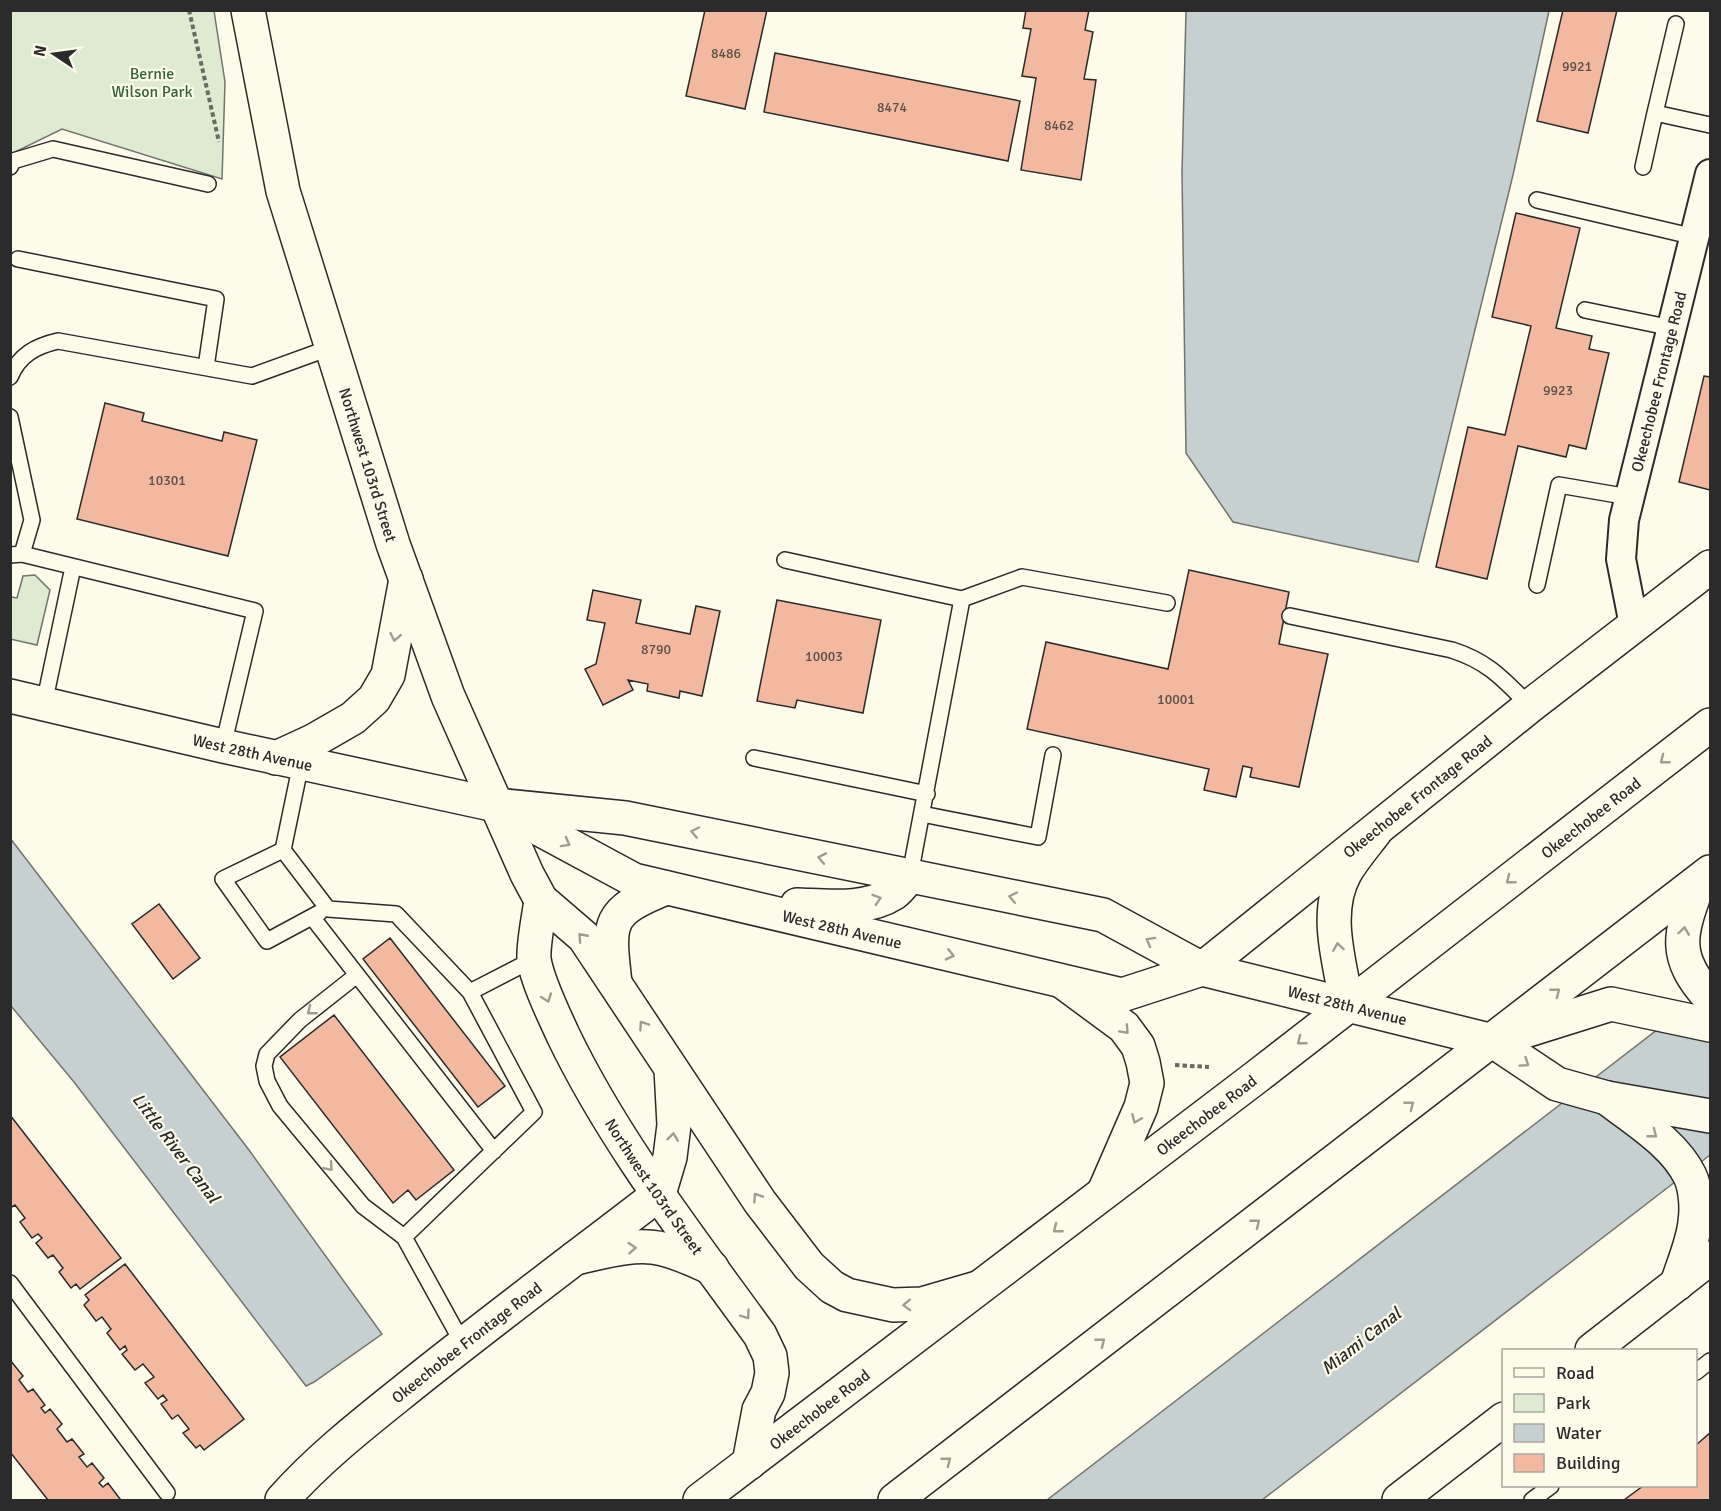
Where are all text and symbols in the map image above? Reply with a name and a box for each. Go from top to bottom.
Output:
north arrow [24,24,84,84]
text: N [29,43,51,59]
house number: 8486 [711,45,741,62]
house number: 9921 [1562,58,1592,75]
park label: Bernie Wilson Park [112,64,192,102]
house number: 8474 [877,99,908,116]
house number: 8462 [1044,117,1074,134]
street label: Okeechobee Frontage Road [1627,289,1691,474]
house number: 9923 [1543,382,1573,399]
street label: Northwest 103rd Street [334,385,401,545]
house number: 10301 [148,472,186,489]
one-way arrow [390,632,402,641]
house number: 8790 [641,641,671,658]
house number: 10003 [805,648,843,665]
house number: 10001 [1157,691,1195,708]
street label: West 28th Avenue [190,730,314,776]
street label: Okeechobee Frontage Road [1339,731,1497,863]
one-way arrow [1660,753,1671,764]
street label: Okeechobee Road [1537,773,1645,863]
one-way arrow [690,826,700,839]
one-way arrow [560,836,570,847]
one-way arrow [818,852,828,865]
one-way arrow [1505,872,1516,883]
one-way arrow [1009,891,1019,904]
one-way arrow [871,894,882,906]
street label: West 28th Avenue [780,906,904,954]
one-way arrow [1677,927,1689,936]
one-way arrow [578,934,589,944]
one-way arrow [1146,937,1157,948]
one-way arrow [1332,943,1345,953]
one-way arrow [945,947,955,960]
street label: West 28th Avenue [1285,982,1409,1030]
one-way arrow [1549,989,1560,1000]
one-way arrow [540,992,552,1003]
one-way arrow [306,1004,317,1015]
one-way arrow [638,1021,650,1031]
one-way arrow [1118,1024,1129,1034]
one-way arrow [1297,1034,1308,1045]
one-way arrow [1518,1056,1529,1067]
street label: Okeechobee Road [1153,1071,1261,1160]
water label: Little River Canal [128,1089,225,1209]
one-way arrow [1404,1101,1415,1112]
one-way arrow [1131,1112,1143,1123]
street label: Northwest 103rd Street [600,1115,707,1259]
one-way arrow [1646,1127,1657,1138]
one-way arrow [666,1133,678,1142]
one-way arrow [322,1160,333,1171]
one-way arrow [753,1193,764,1204]
one-way arrow [1249,1220,1260,1231]
one-way arrow [1053,1222,1064,1233]
one-way arrow [628,1242,637,1255]
street label: Okeechobee Frontage Road [388,1278,546,1408]
one-way arrow [902,1298,911,1311]
water label: Miami Canal [1316,1302,1407,1379]
one-way arrow [739,1309,750,1320]
one-way arrow [1094,1339,1105,1350]
legend [1502,1349,1697,1487]
text: Road [1556,1362,1595,1384]
street label: Okeechobee Road [766,1365,874,1455]
text: Park [1556,1392,1591,1414]
text: Water [1556,1422,1602,1444]
text: Building [1556,1452,1620,1474]
one-way arrow [940,1457,951,1468]

